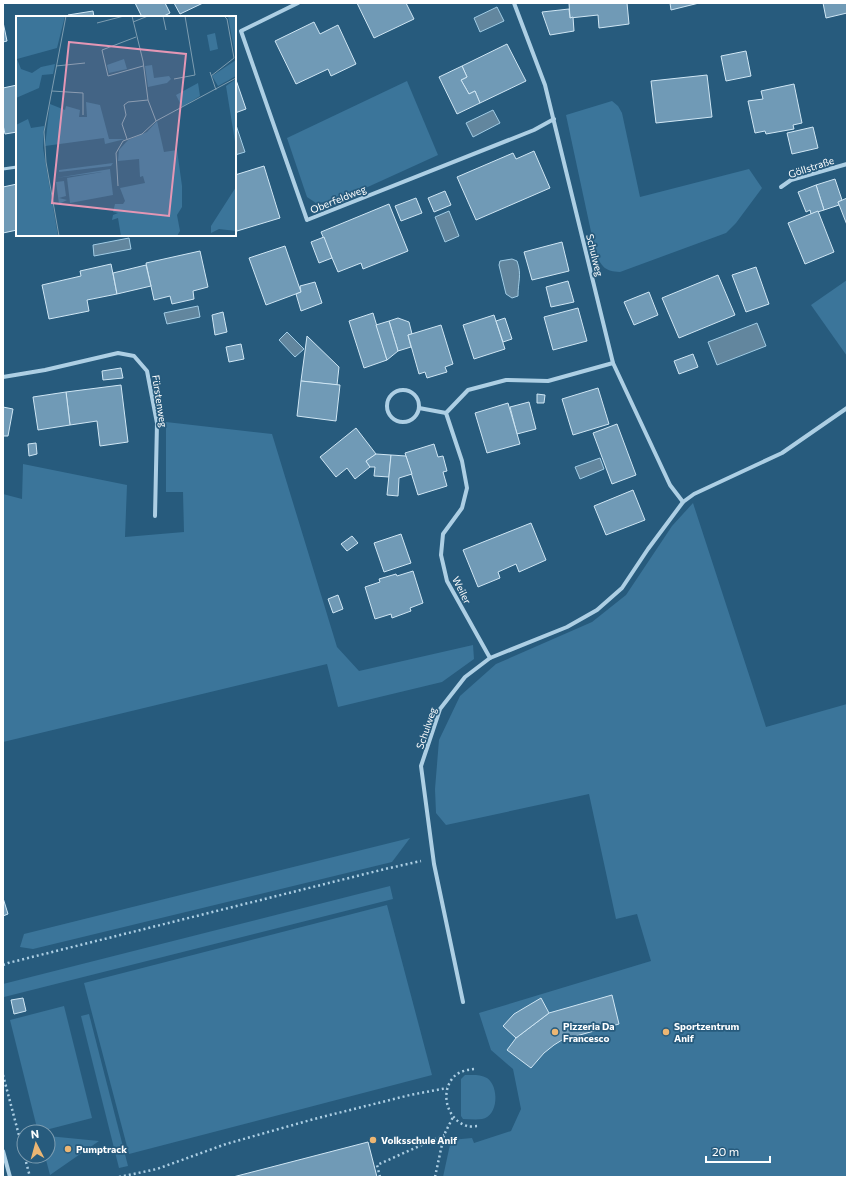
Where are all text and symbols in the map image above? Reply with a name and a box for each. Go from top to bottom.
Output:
inset map [16,16,236,236]
street label: Göllstraße [787,154,835,180]
street label: Oberfeldweg [308,182,368,216]
street label: Schulweg [584,233,606,278]
street label: Fürstenweg [150,374,170,429]
street label: Weiler [450,574,474,606]
street label: Schulweg [413,705,439,750]
place label: Pizzeria Da Francesco [563,1020,615,1044]
place label: Sportzentrum Anif [674,1020,739,1044]
marker: Pizzeria Da Francesco [550,1027,560,1037]
marker: Sportzentrum Anif [661,1027,671,1037]
north arrow [16,1124,56,1164]
text: N [30,1127,40,1140]
place label: Volksschule Anif [381,1134,458,1146]
marker: Volksschule Anif [368,1135,378,1145]
scale bar [706,1138,770,1164]
place label: Pumptrack [76,1143,127,1155]
marker: Pumptrack [63,1144,73,1154]
text: 20 m [712,1144,739,1158]

